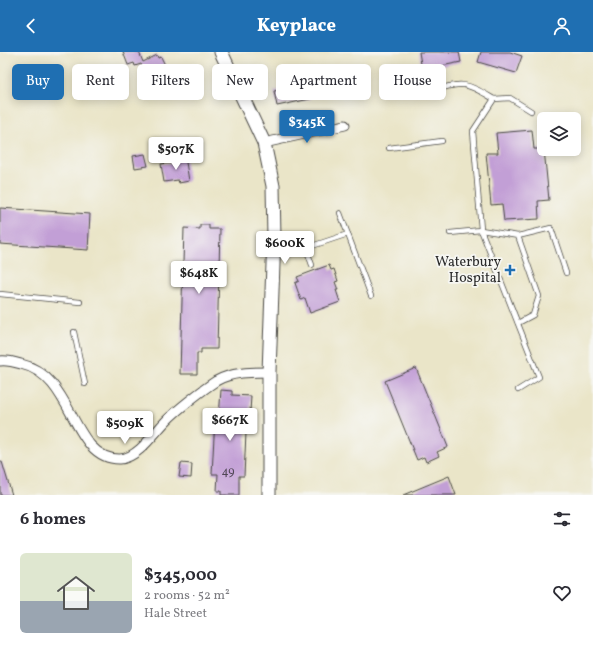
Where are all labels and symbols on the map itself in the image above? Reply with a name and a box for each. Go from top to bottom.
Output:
pin: $345K [279,110,335,144]
pin: $507K [148,137,204,171]
pin: $600K [257,231,313,265]
place label: Waterbury Hospital [435,253,501,288]
pin: $648K [171,261,227,295]
marker: Waterbury Hospital [504,264,516,276]
pin: $667K [202,408,258,442]
pin: $509K [97,411,153,445]
house number: 49 [221,464,235,480]

